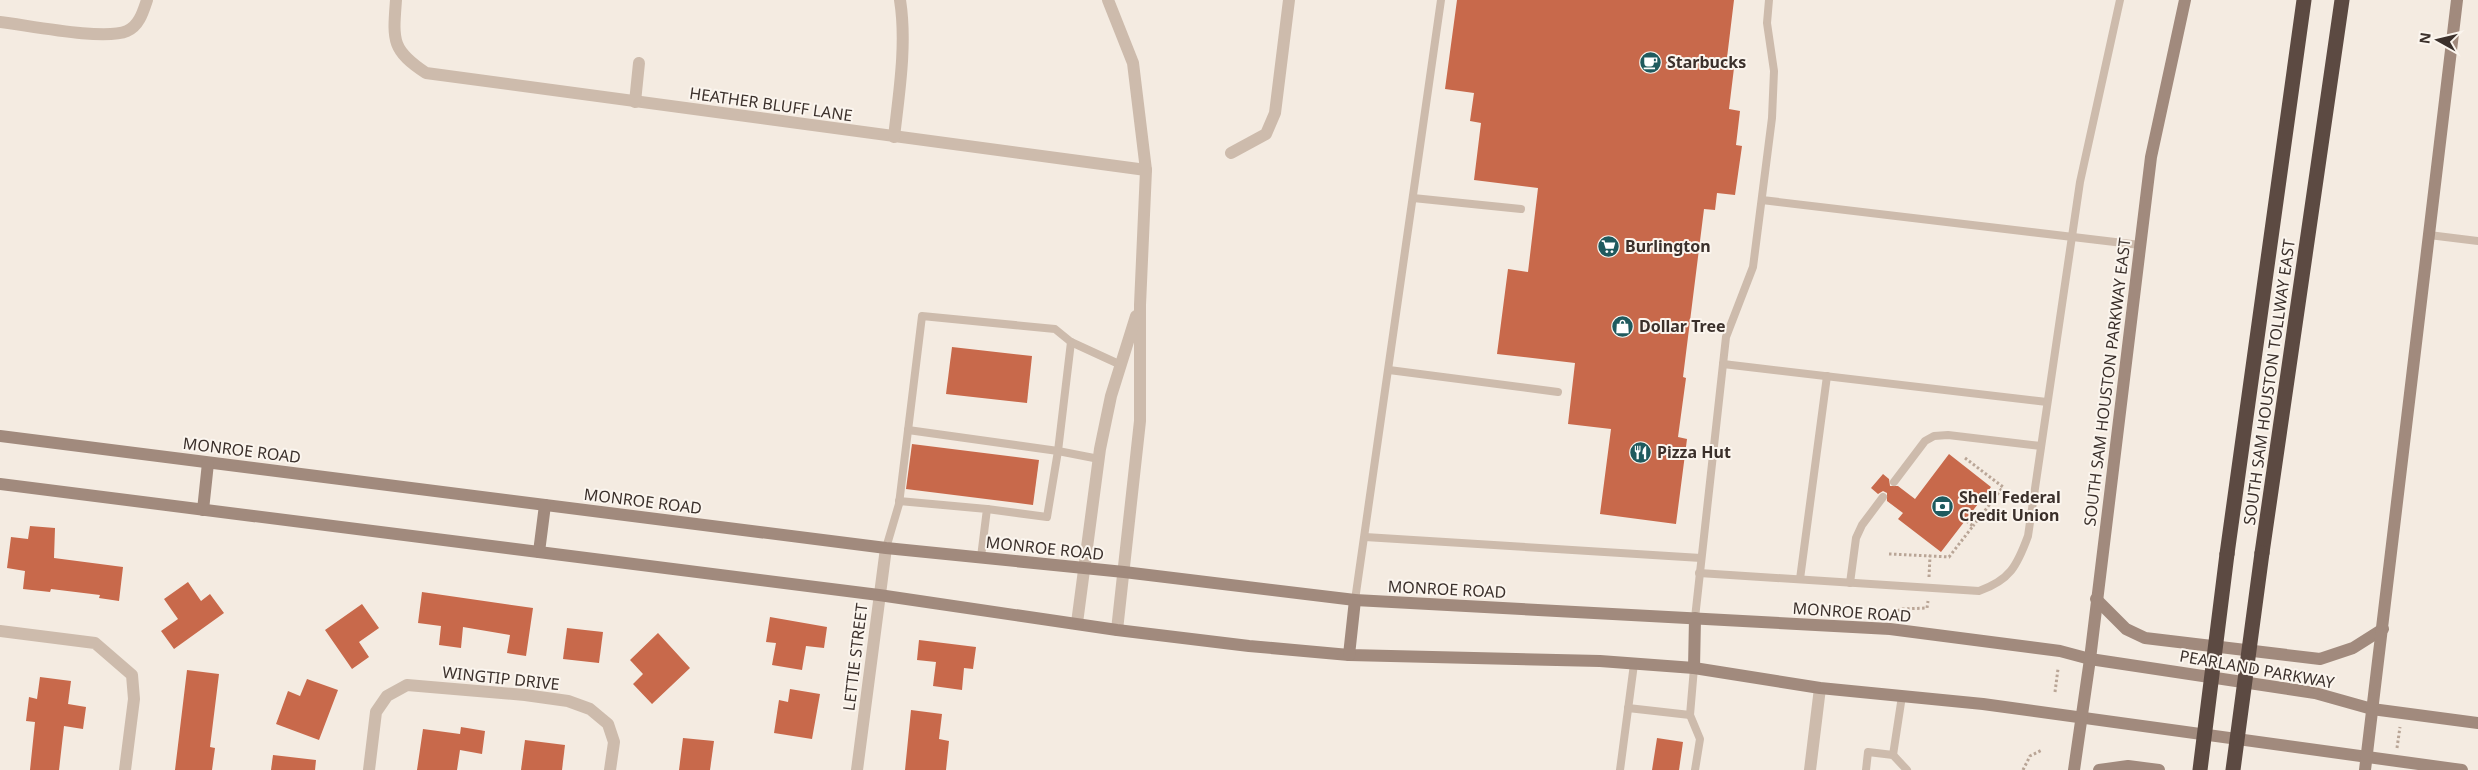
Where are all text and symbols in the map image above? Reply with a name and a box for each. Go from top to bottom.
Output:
north arrow [2413,15,2463,65]
text: N [2414,31,2435,45]
cafe icon: Starbucks [1639,50,1663,74]
place label: Starbucks [1667,51,1746,73]
street label: HEATHER BLUFF LANE [688,82,854,126]
supermarket icon: Burlington [1597,234,1621,258]
place label: Burlington [1625,235,1711,257]
street label: SOUTH SAM HOUSTON PARKWAY EAST [2078,237,2136,527]
street label: SOUTH SAM HOUSTON TOLLWAY EAST [2238,237,2300,527]
shop icon: Dollar Tree [1611,314,1635,338]
place label: Dollar Tree [1639,315,1726,337]
street label: MONROE ROAD [182,432,302,468]
restaurant icon: Pizza Hut [1629,440,1653,464]
place label: Pizza Hut [1657,441,1731,463]
street label: MONROE ROAD [583,483,703,519]
place label: Shell Federal Credit Union [1959,486,2061,526]
bank icon: Shell Federal Credit Union [1931,494,1955,518]
street label: MONROE ROAD [985,531,1105,565]
street label: MONROE ROAD [1387,575,1507,603]
street label: MONROE ROAD [1792,597,1912,627]
street label: LETTIE STREET [837,602,873,712]
street label: PEARLAND PARKWAY [2178,645,2337,694]
street label: WINGTIP DRIVE [441,661,561,695]

